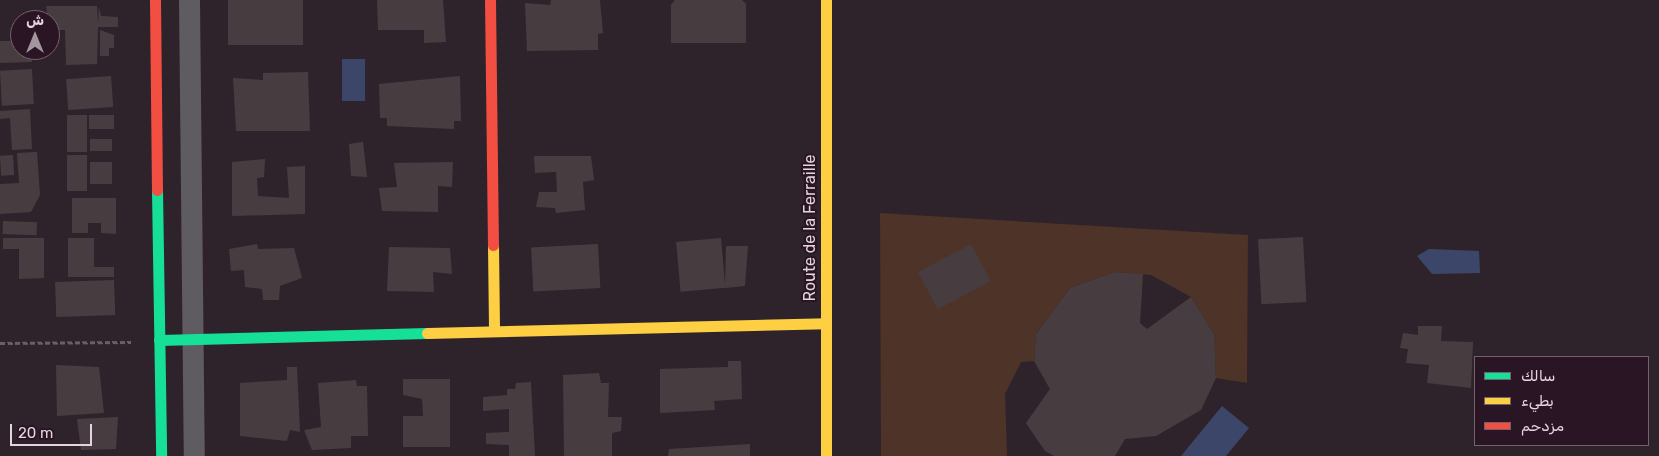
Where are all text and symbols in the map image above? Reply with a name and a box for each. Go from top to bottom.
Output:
north arrow [10,10,60,60]
text: ش [26,12,44,29]
street label: Route de la Ferraille [800,155,820,301]
legend [1474,356,1649,446]
text: سالك [1521,367,1556,385]
text: بطيء [1521,392,1554,410]
scale bar [12,414,95,446]
text: مزدحم [1521,417,1564,435]
text: 20 m [18,424,53,442]

